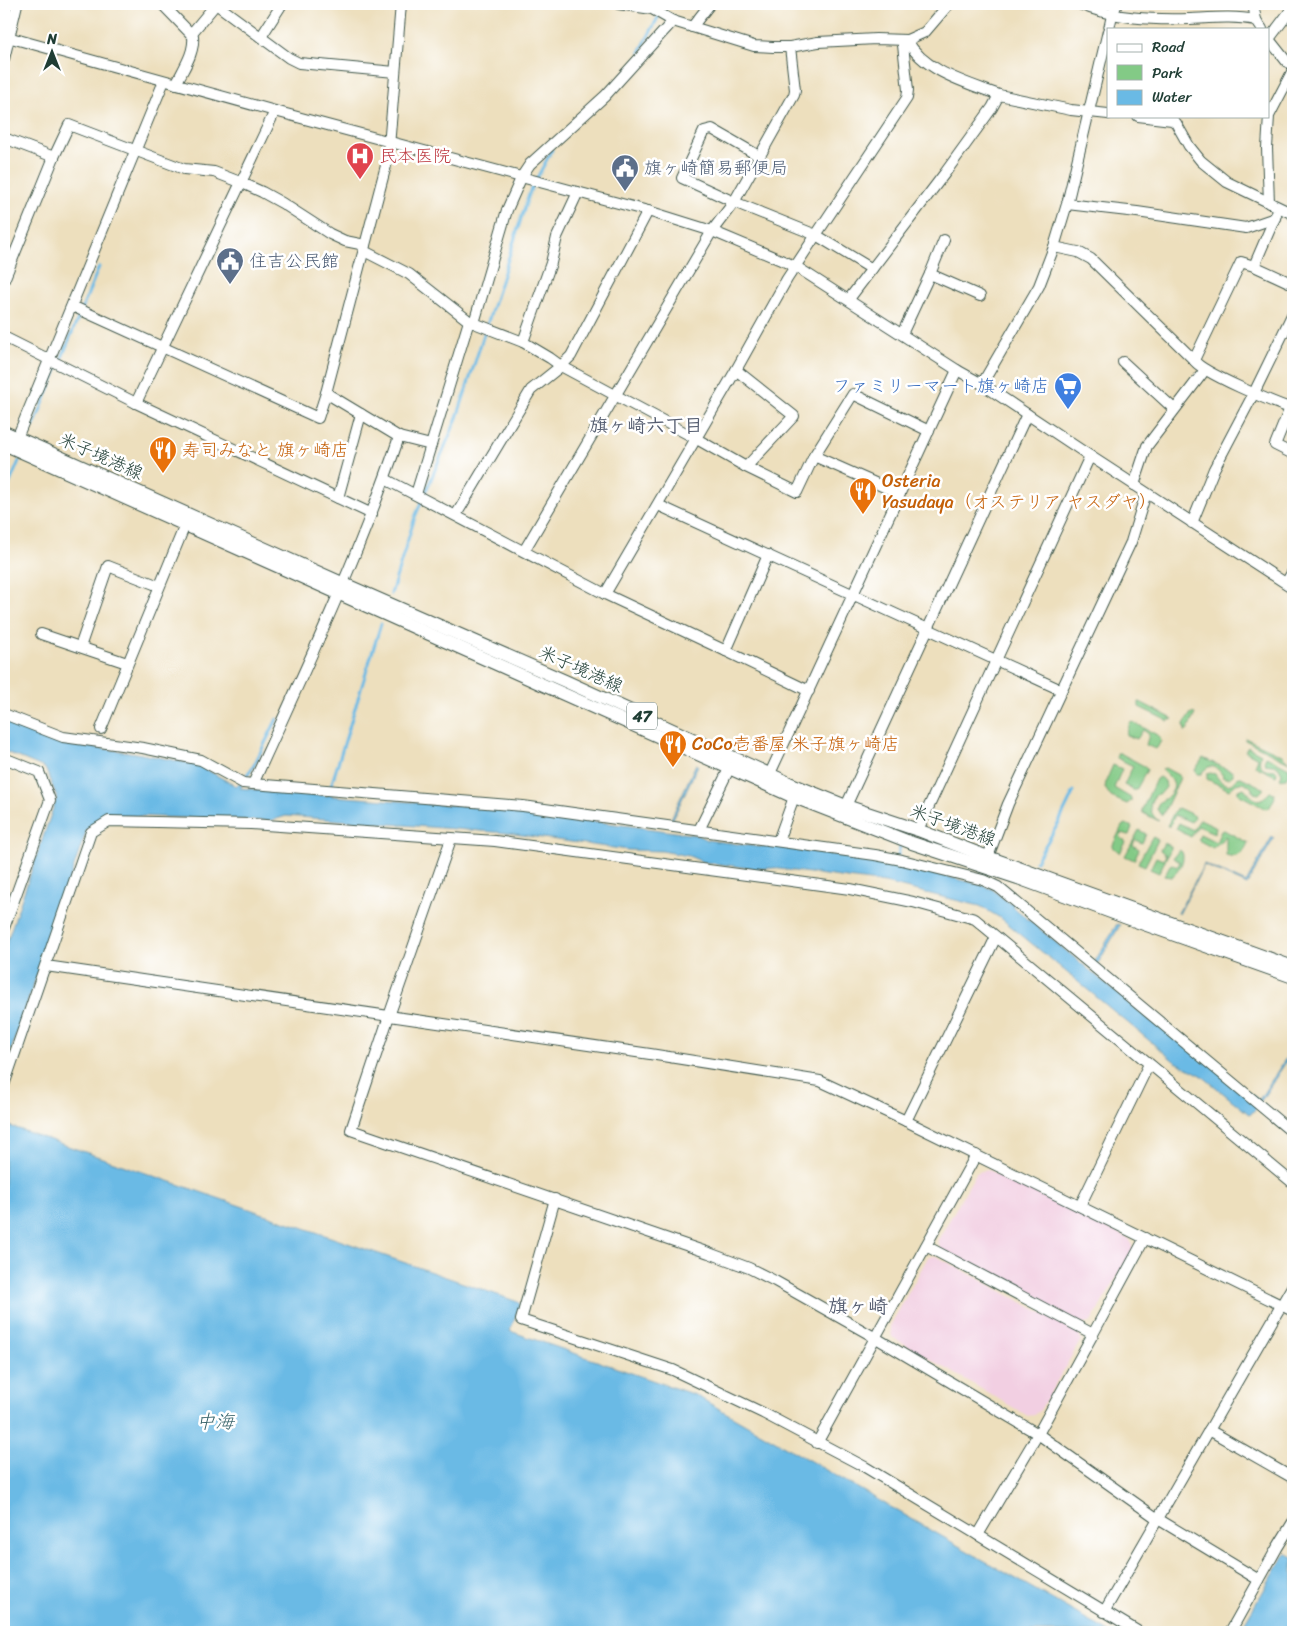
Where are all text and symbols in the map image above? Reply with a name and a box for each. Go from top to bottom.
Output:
text: N [46,27,57,52]
north arrow [28,28,78,78]
legend [1107,28,1270,118]
text: Road [1152,34,1185,60]
text: Park [1152,60,1183,86]
text: Water [1152,84,1192,110]
place label: 民本医院 [379,140,451,172]
hospital icon: 民本医院 [345,141,375,180]
place label: 旗ヶ崎簡易郵便局 [644,152,788,184]
public building icon: 旗ヶ崎簡易郵便局 [610,153,640,192]
place label: 住吉公民館 [249,245,339,277]
public building icon: 住吉公民館 [215,246,245,285]
place label: ファミリーマート旗ヶ崎店 [833,370,1049,402]
supermarket icon: ファミリーマート旗ヶ崎店 [1053,371,1083,410]
district label: 旗ヶ崎六丁目 [589,409,703,442]
street label: 米子境港線 [53,423,149,489]
place label: 寿司みなと 旗ヶ崎店 [182,434,349,466]
restaurant icon: 寿司みなと 旗ヶ崎店 [148,435,178,474]
place label: Osteria Yasudaya（オステリア ヤスダヤ） [882,465,1157,518]
restaurant icon: Osteria Yasudaya（オステリア ヤスダヤ） [848,476,878,515]
street label: 米子境港線 [533,636,629,702]
road number: 47 [627,702,657,729]
place label: CoCo壱番屋 米子旗ヶ崎店 [692,728,899,760]
restaurant icon: CoCo壱番屋 米子旗ヶ崎店 [658,729,688,768]
street label: 米子境港線 [905,795,1001,855]
district label: 旗ヶ崎 [828,1289,888,1324]
water label: 中海 [196,1405,236,1438]

